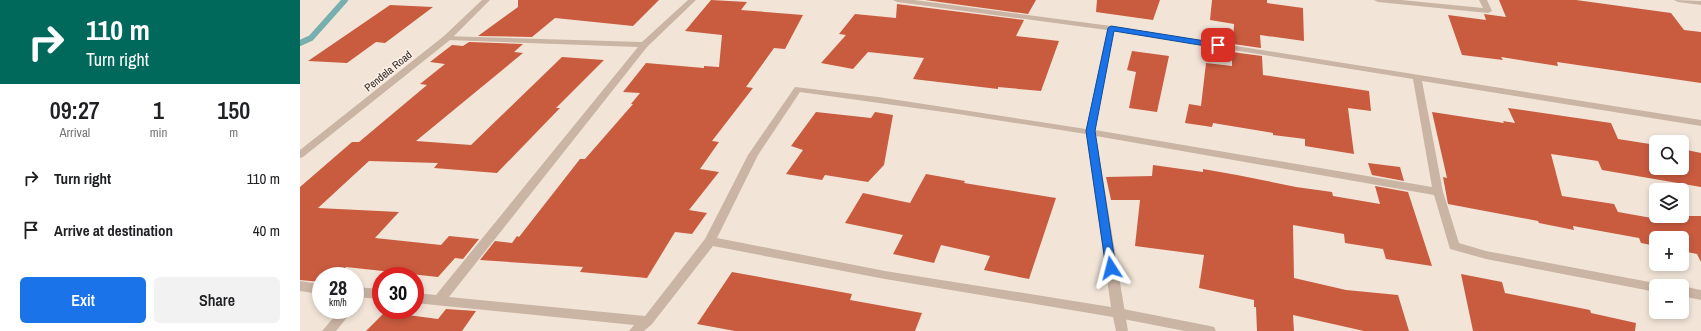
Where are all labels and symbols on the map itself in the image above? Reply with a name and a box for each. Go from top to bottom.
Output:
pin [1201,28,1235,62]
street label: Pendela Road [361,48,415,94]
position arrow [1090,247,1132,289]
speed limit sign: 30 [372,267,424,319]

